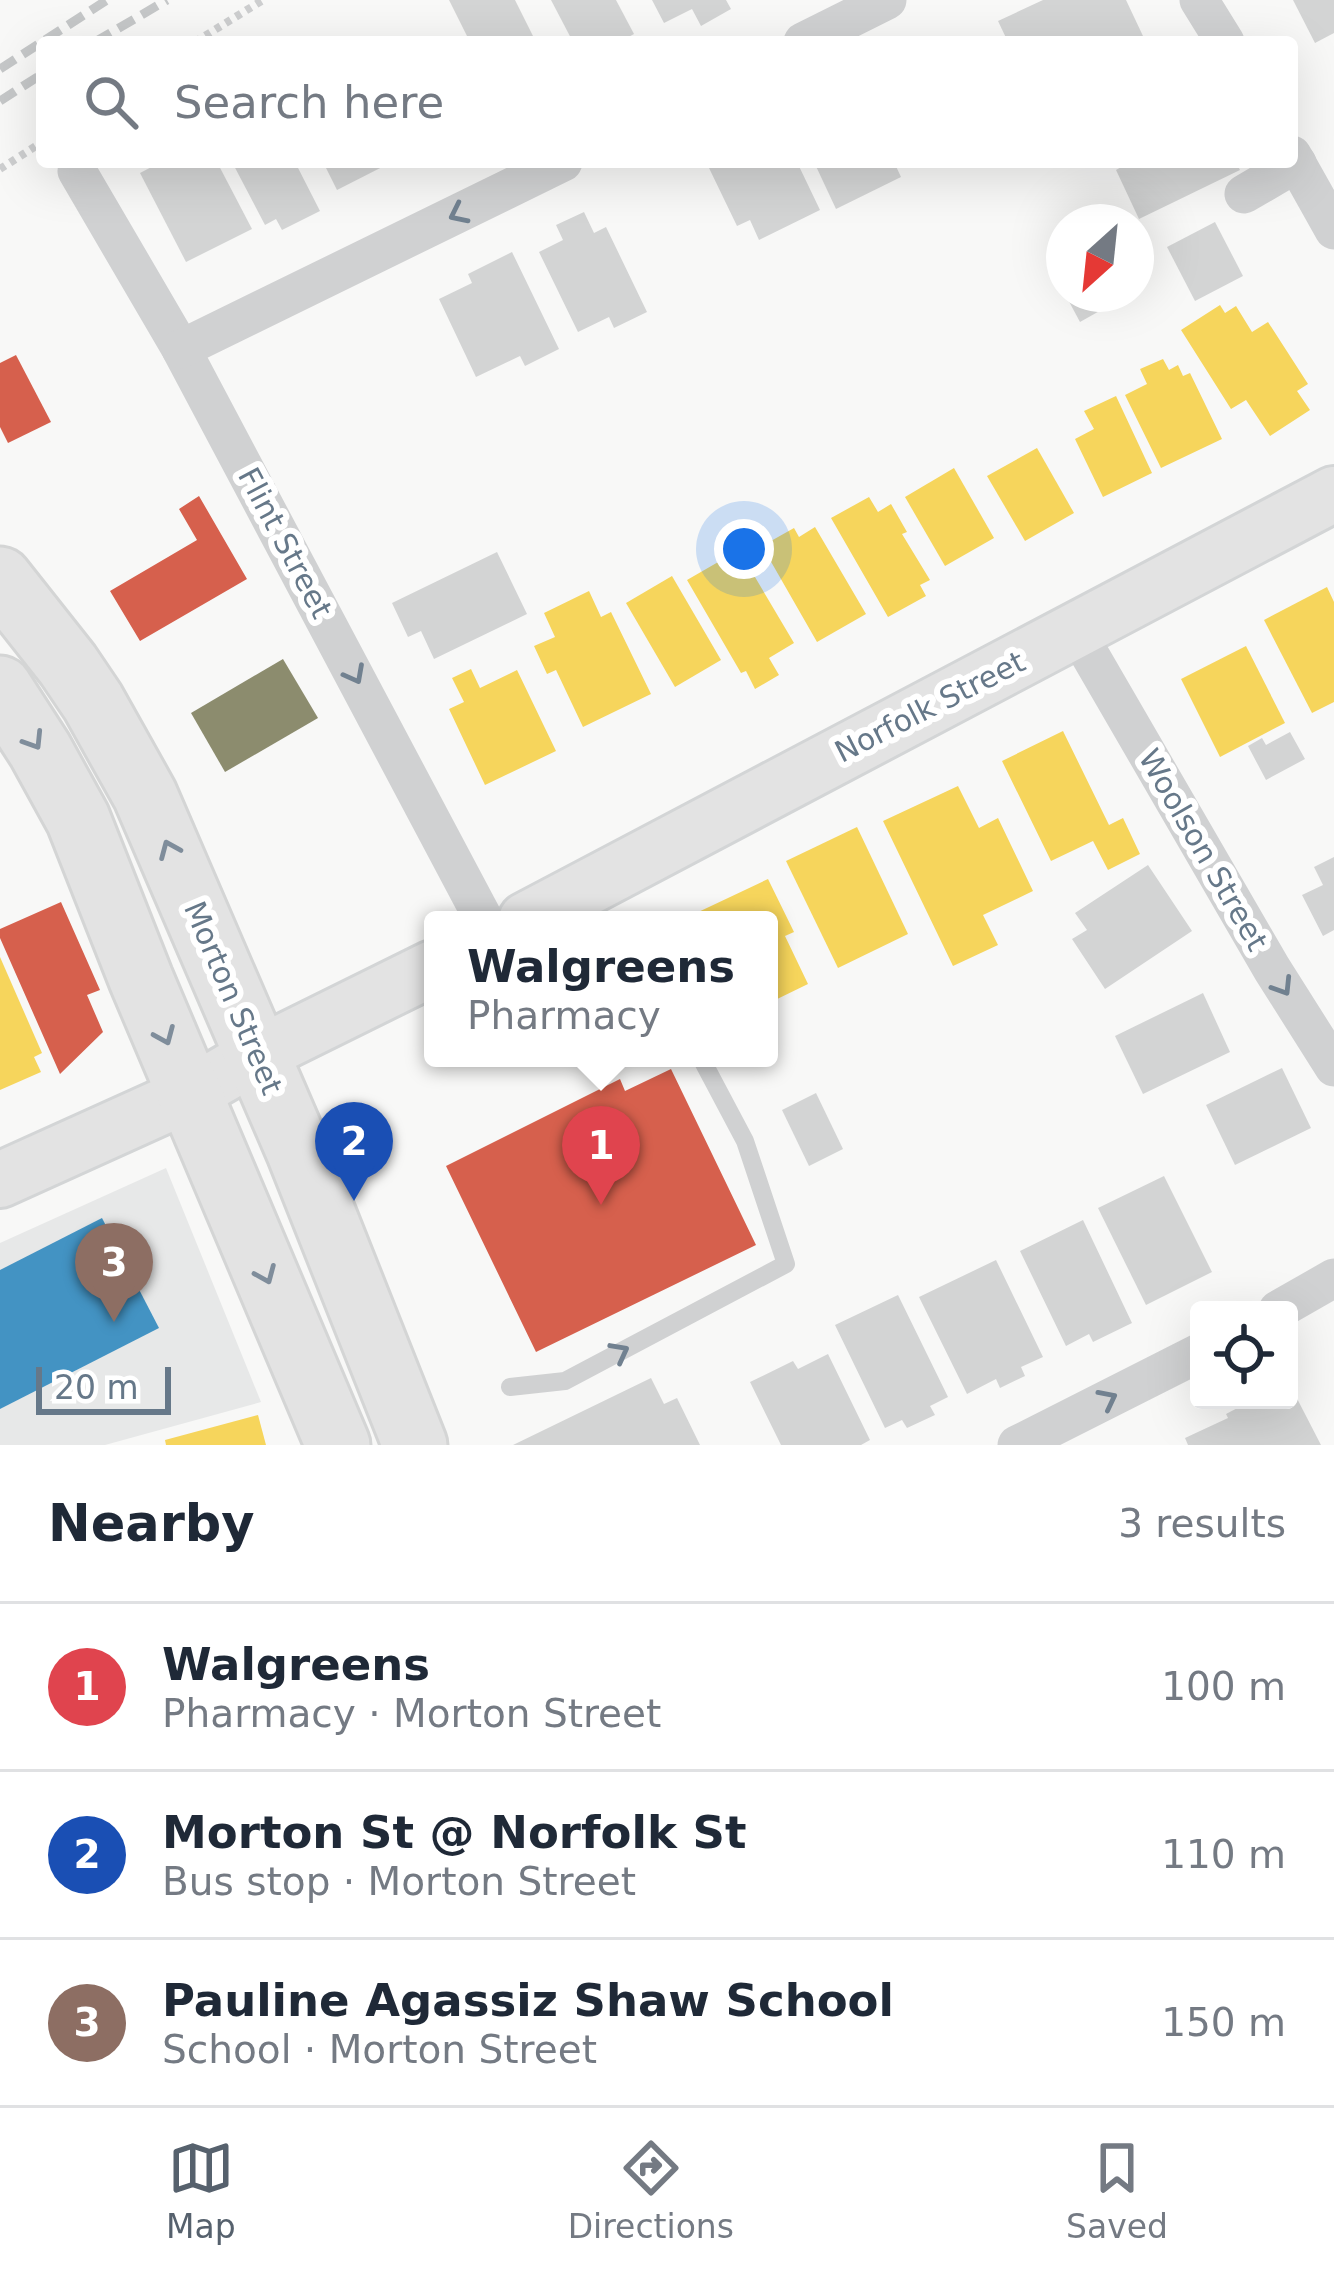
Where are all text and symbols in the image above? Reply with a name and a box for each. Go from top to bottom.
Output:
search box [36,36,1298,168]
icon: search [78,69,144,135]
text: Search here [174,76,444,129]
one-way arrow [449,200,470,223]
north arrow [1046,204,1154,312]
street label: Flint Street [231,462,340,624]
your location [714,519,774,579]
street label: Norfolk Street [829,644,1031,769]
one-way arrow [341,662,364,684]
one-way arrow [20,728,42,750]
street label: Woolson Street [1132,743,1275,957]
one-way arrow [159,839,183,860]
street label: Morton Street [177,896,290,1100]
popup [424,911,778,1067]
text: Walgreens [467,940,735,993]
one-way arrow [1269,973,1291,995]
text: Pharmacy [467,993,661,1038]
one-way arrow [151,1024,175,1045]
pin: 2 [315,1102,393,1201]
pin: 1 [562,1106,640,1205]
pin: 3 [75,1223,153,1322]
one-way arrow [252,1264,276,1285]
map controls [1190,1301,1298,1409]
button: locate [1190,1301,1298,1409]
one-way arrow [607,1343,628,1366]
scale bar [36,1361,171,1414]
text: 20 m [54,1368,139,1407]
one-way arrow [1096,1390,1117,1414]
text: Nearby [48,1494,255,1553]
text: 3 results [1118,1501,1286,1546]
text: Walgreens [162,1638,430,1691]
text: 1 [73,1664,101,1709]
text: 100 m [1161,1664,1286,1709]
text: Pharmacy · Morton Street [162,1691,661,1736]
text: Morton St @ Norfolk St [162,1806,746,1859]
text: 2 [73,1832,101,1877]
text: 110 m [1161,1832,1286,1877]
text: Bus stop · Morton Street [162,1859,636,1904]
text: Pauline Agassiz Shaw School [162,1974,894,2027]
text: 3 [73,2000,101,2045]
text: 150 m [1161,2000,1286,2045]
text: School · Morton Street [162,2027,597,2072]
tab: Map [166,2135,236,2246]
tab: Directions [568,2135,734,2246]
tab: Saved [1066,2135,1168,2246]

